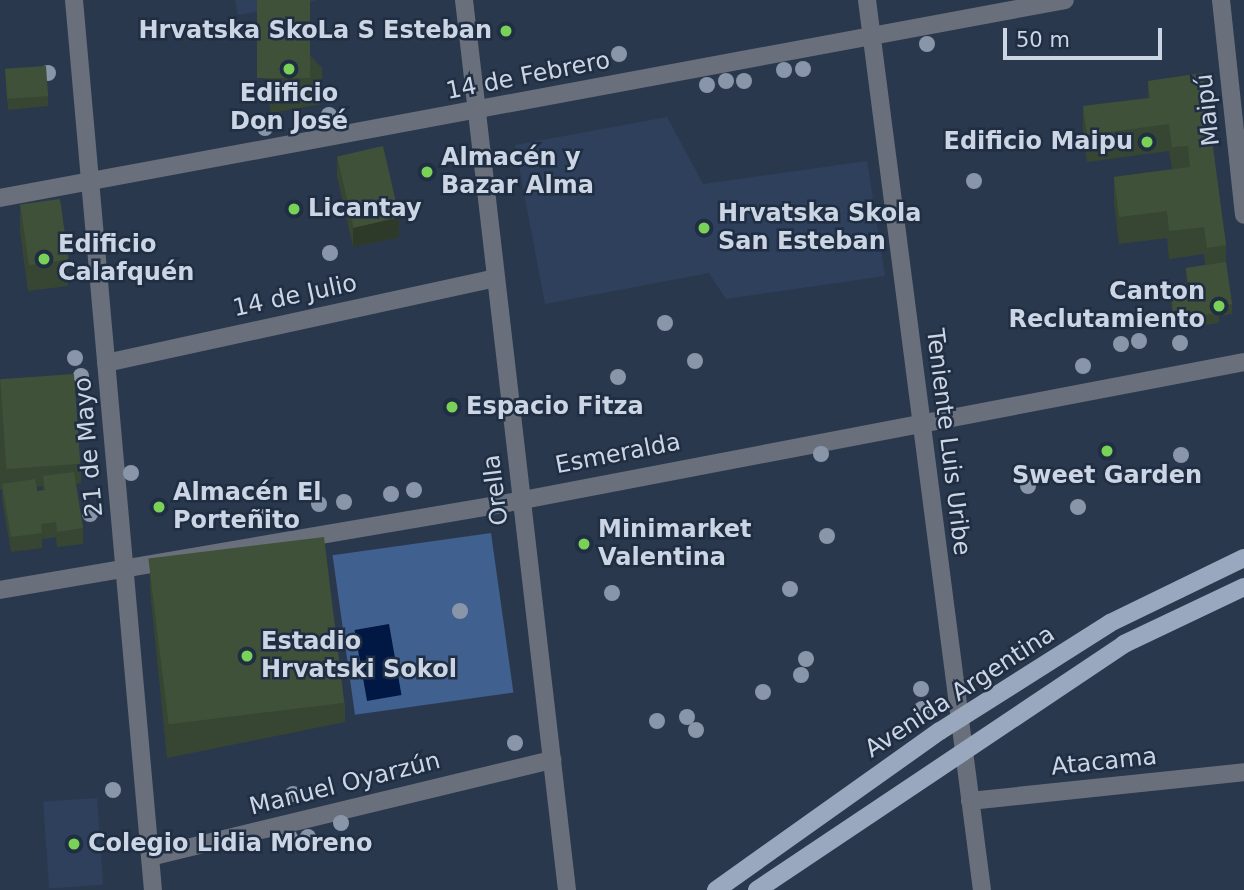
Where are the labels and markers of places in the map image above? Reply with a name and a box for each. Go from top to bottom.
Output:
place label: Hrvatska SkoLa S Esteban [139,17,492,45]
marker: Hrvatska SkoLa S Esteban [498,23,514,39]
marker: Edificio Don José [281,61,297,77]
place label: Edificio Don José [230,80,348,136]
place label: Edificio Maipu [944,128,1133,156]
marker: Edificio Maipu [1139,134,1155,150]
place label: Almacén y Bazar Alma [441,144,594,200]
marker: Almacén y Bazar Alma [419,164,435,180]
place label: Licantay [308,195,422,223]
place label: Hrvatska Skola San Esteban [718,200,922,256]
marker: Licantay [286,201,302,217]
marker: Hrvatska Skola San Esteban [696,220,712,236]
place label: Edificio Calafquén [58,231,194,287]
marker: Edificio Calafquén [36,251,52,267]
place label: Canton Reclutamiento [1008,278,1205,334]
marker: Canton Reclutamiento [1211,298,1227,314]
place label: Espacio Fitza [466,393,644,421]
marker: Espacio Fitza [444,399,460,415]
marker: Sweet Garden [1099,443,1115,459]
place label: Sweet Garden [1012,462,1202,490]
place label: Almacén El Porteñito [173,479,322,535]
marker: Almacén El Porteñito [151,499,167,515]
place label: Minimarket Valentina [598,516,752,572]
marker: Minimarket Valentina [576,536,592,552]
place label: Estadio Hrvatski Sokol [261,628,457,684]
marker: Estadio Hrvatski Sokol [239,648,255,664]
place label: Colegio Lidia Moreno [88,830,372,858]
marker: Colegio Lidia Moreno [66,836,82,852]

